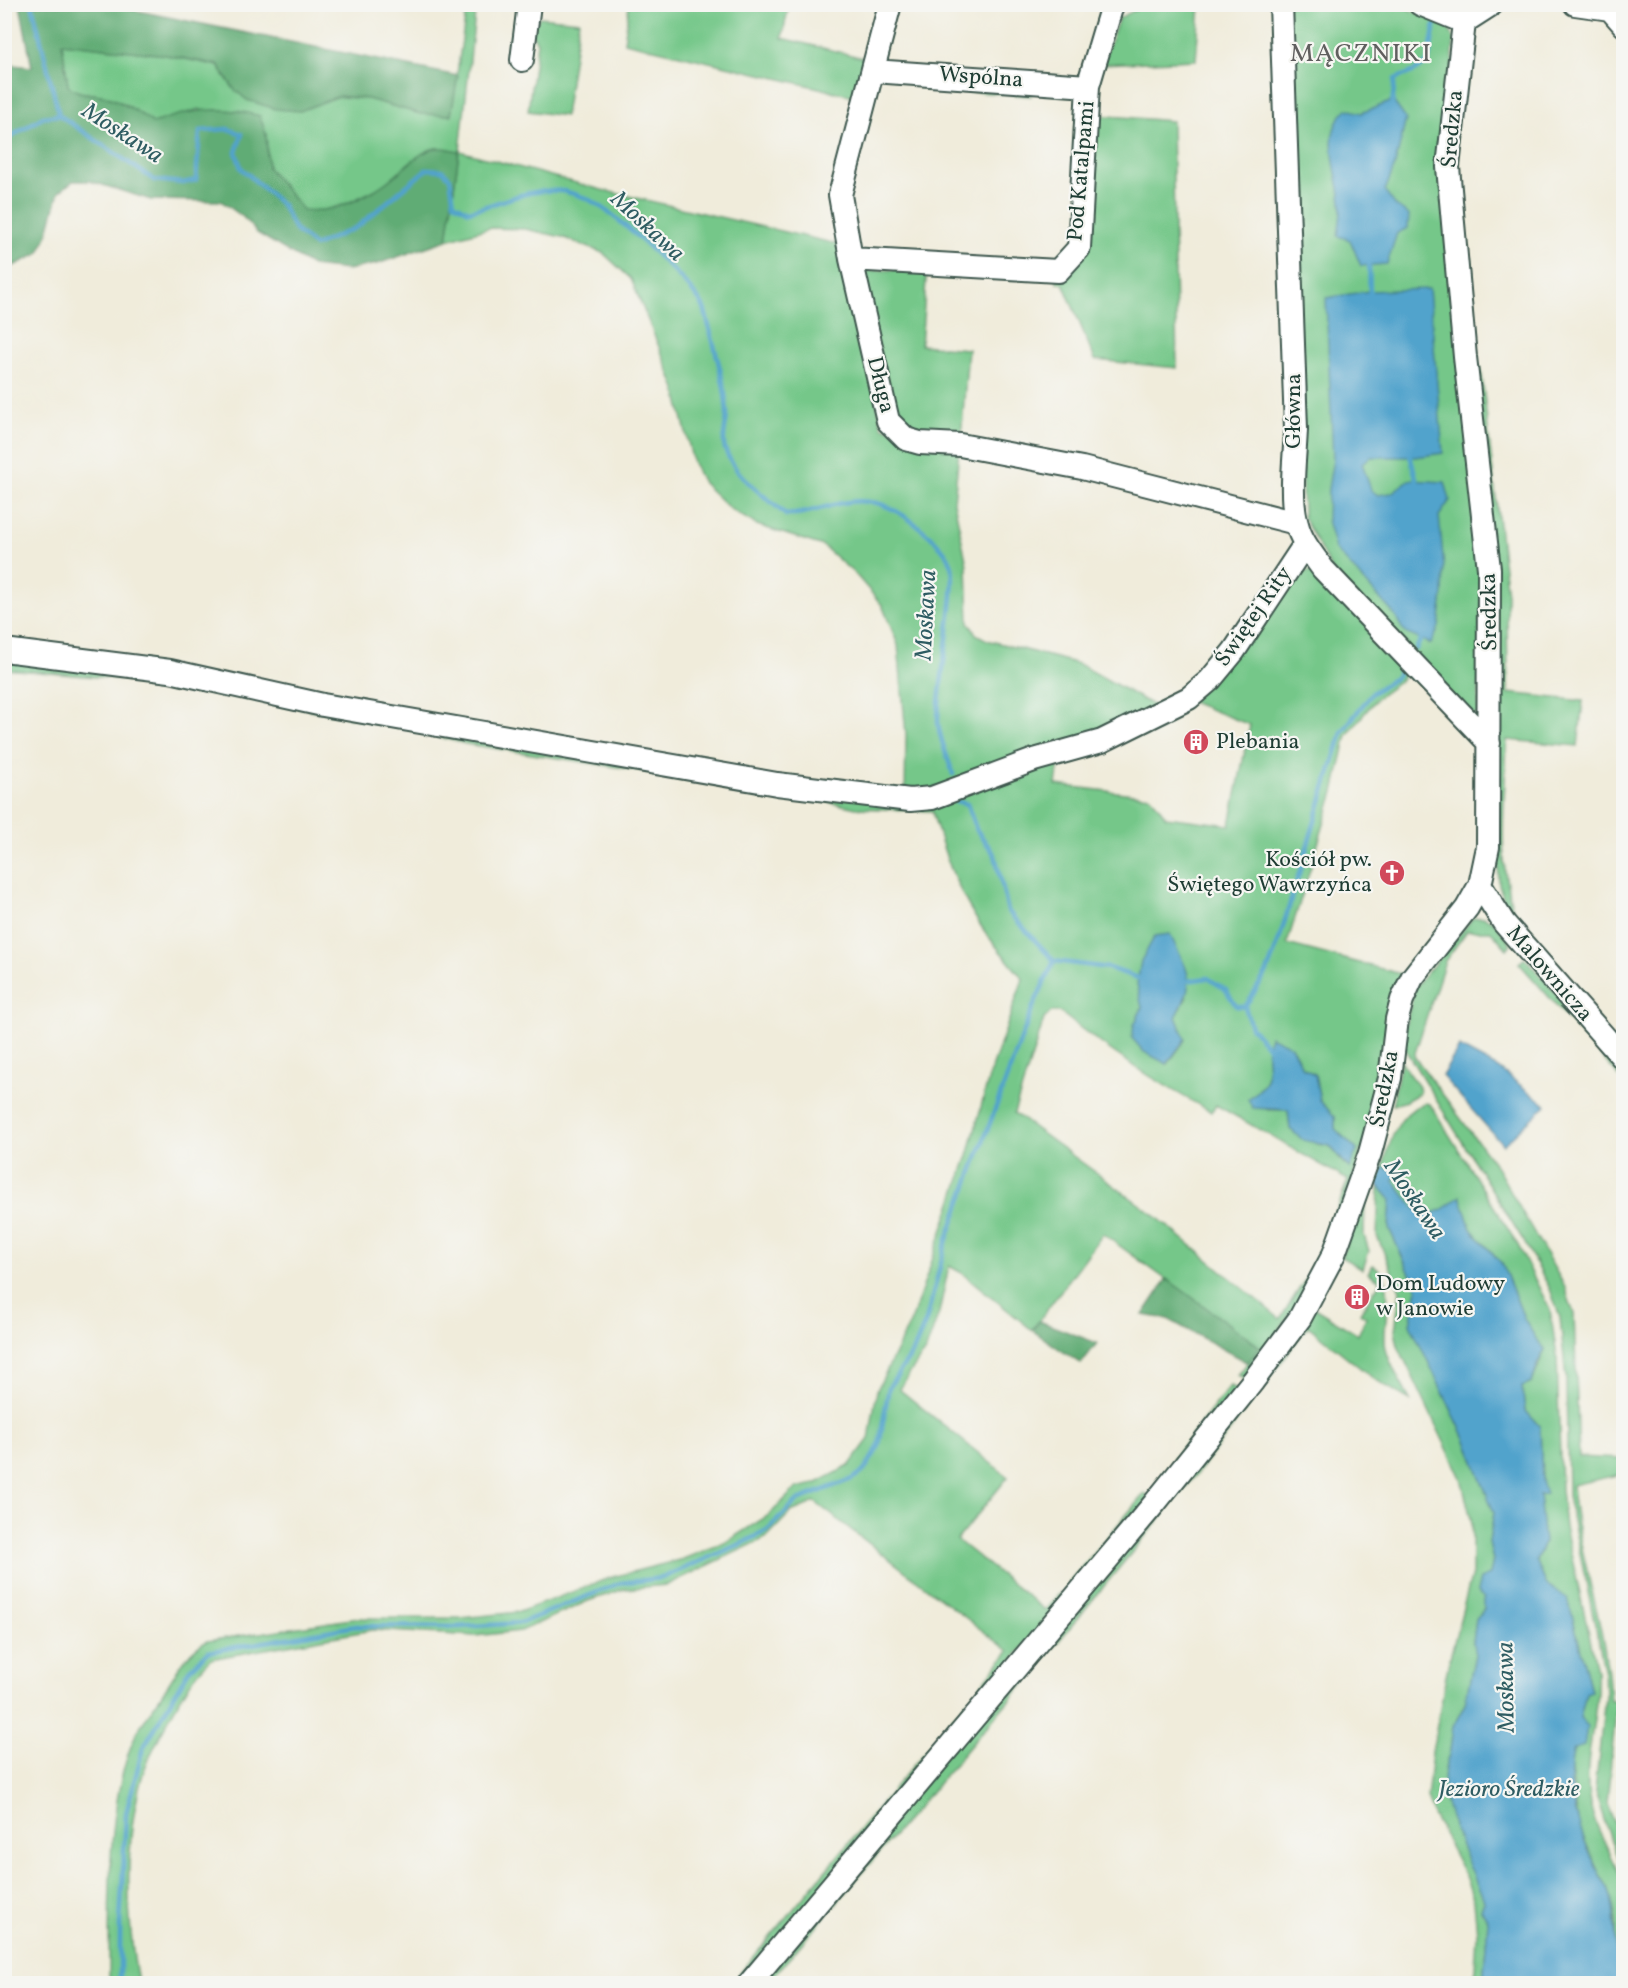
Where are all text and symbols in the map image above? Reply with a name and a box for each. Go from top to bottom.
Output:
district label: MĄCZNIKI [1290,36,1432,72]
street label: Wspólna [938,60,1024,96]
street label: Średzka [1434,89,1472,169]
water label: Moskawa [74,94,169,173]
street label: Pod Katalpami [1060,99,1104,243]
water label: Moskawa [602,183,692,270]
street label: Długa [858,353,902,417]
street label: Główna [1279,373,1310,449]
street label: Świętej Rity [1208,560,1300,673]
water label: Moskawa [908,569,946,662]
street label: Średzka [1474,573,1506,651]
building icon: Plebania [1181,727,1211,757]
place label: Plebania [1216,727,1300,758]
place label: Kościół pw. Świętego Wawrzyńca [1167,845,1372,901]
church icon: Kościół pw. Świętego Wawrzyńca [1377,858,1407,888]
street label: Malownicza [1499,919,1599,1029]
street label: Średzka [1362,1048,1408,1130]
water label: Moskawa [1374,1152,1453,1247]
place label: Dom Ludowy w Janowie [1376,1269,1505,1325]
building icon: Dom Ludowy w Janowie [1342,1282,1372,1312]
water label: Moskawa [1489,1641,1525,1734]
water label: Jezioro Średzkie [1436,1773,1580,1807]

